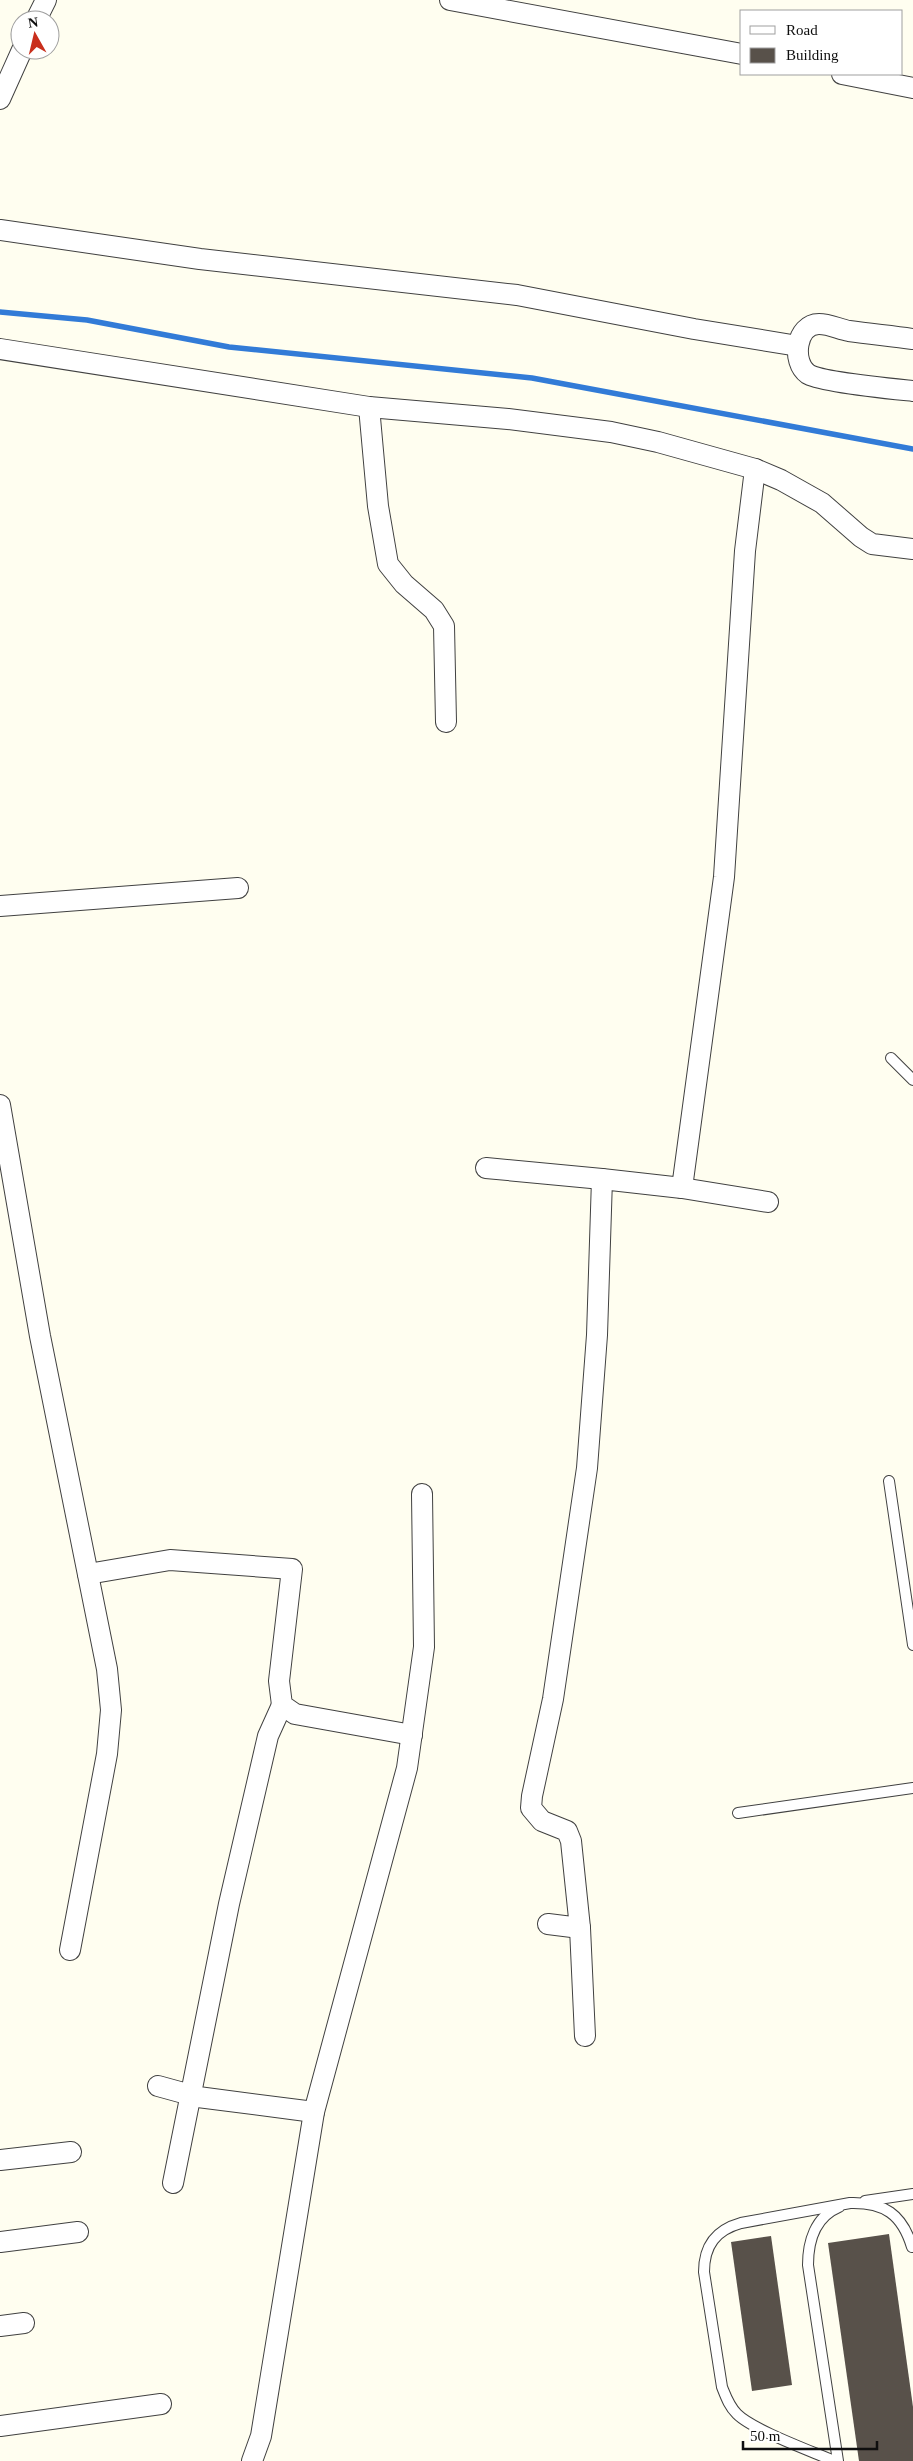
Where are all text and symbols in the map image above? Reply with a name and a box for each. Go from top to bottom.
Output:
north arrow [10,10,60,60]
legend [740,10,903,75]
text: N [27,14,39,31]
text: Road [786,22,818,38]
text: Building [786,47,839,63]
scale bar [743,2418,877,2450]
text: 50 m [750,2428,781,2444]

